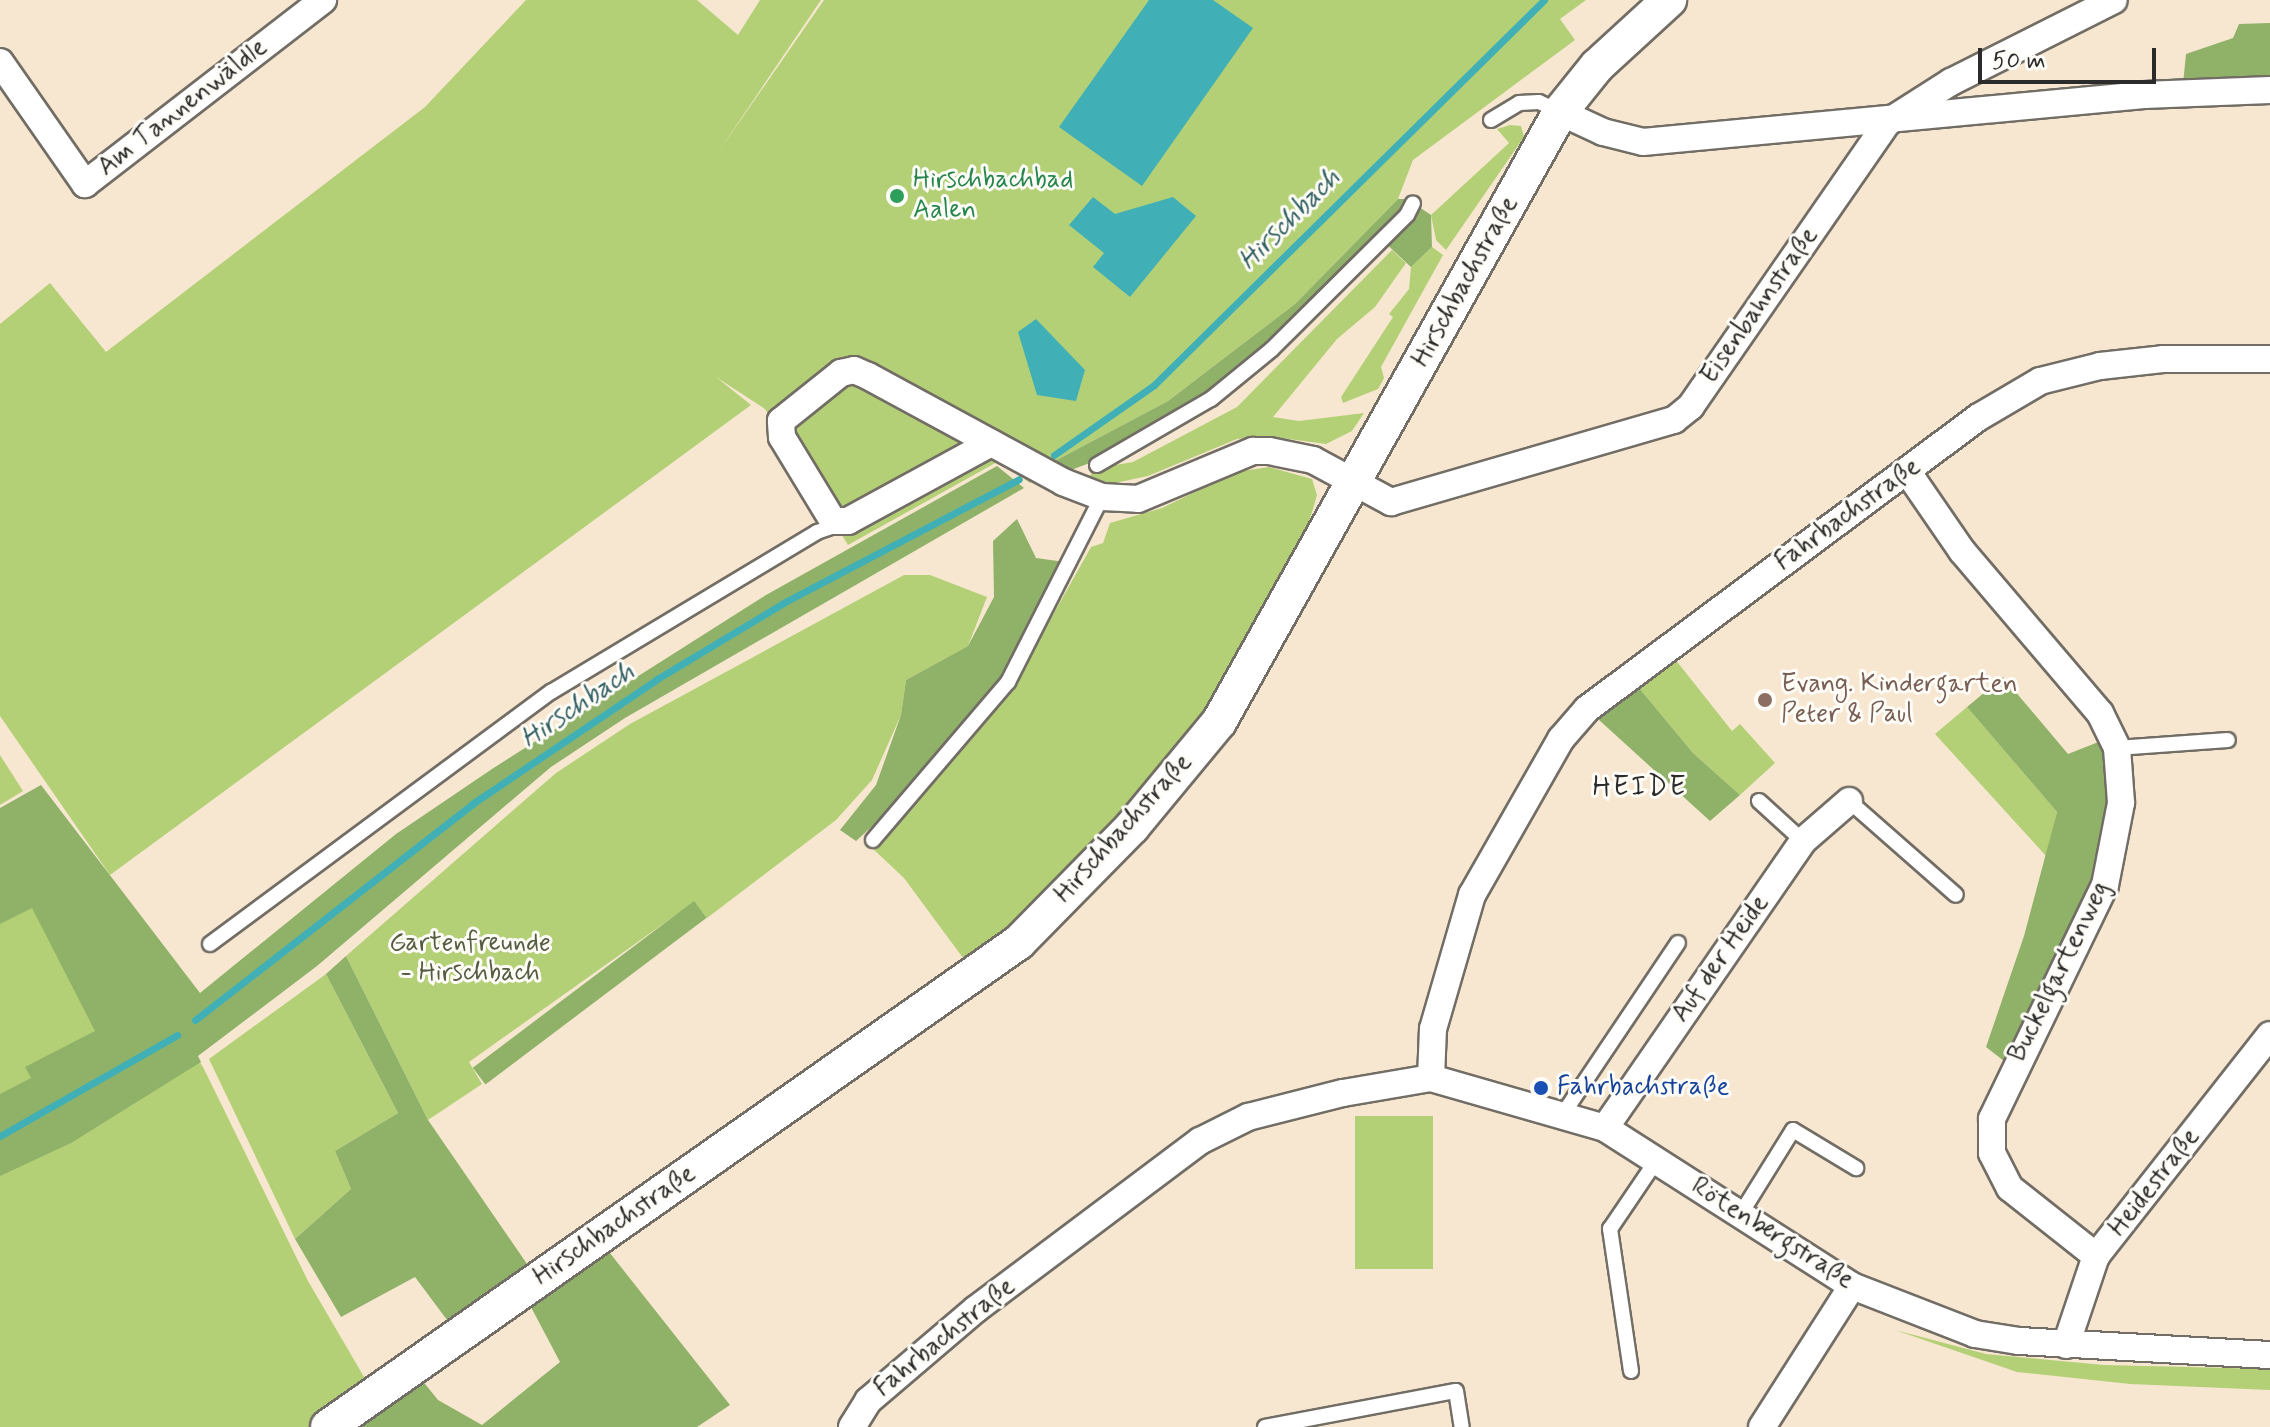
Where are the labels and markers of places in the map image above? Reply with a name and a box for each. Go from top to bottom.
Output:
place label: Hirschbachbad Aalen [913,165,1073,226]
marker: Hirschbachbad Aalen [888,187,906,205]
place label: Evang. Kindergarten Peter & Paul [1781,669,2018,730]
marker: Evang. Kindergarten Peter & Paul [1756,691,1774,709]
place label: Fahrbachstraße [1557,1072,1729,1104]
marker: Fahrbachstraße [1532,1079,1550,1097]

